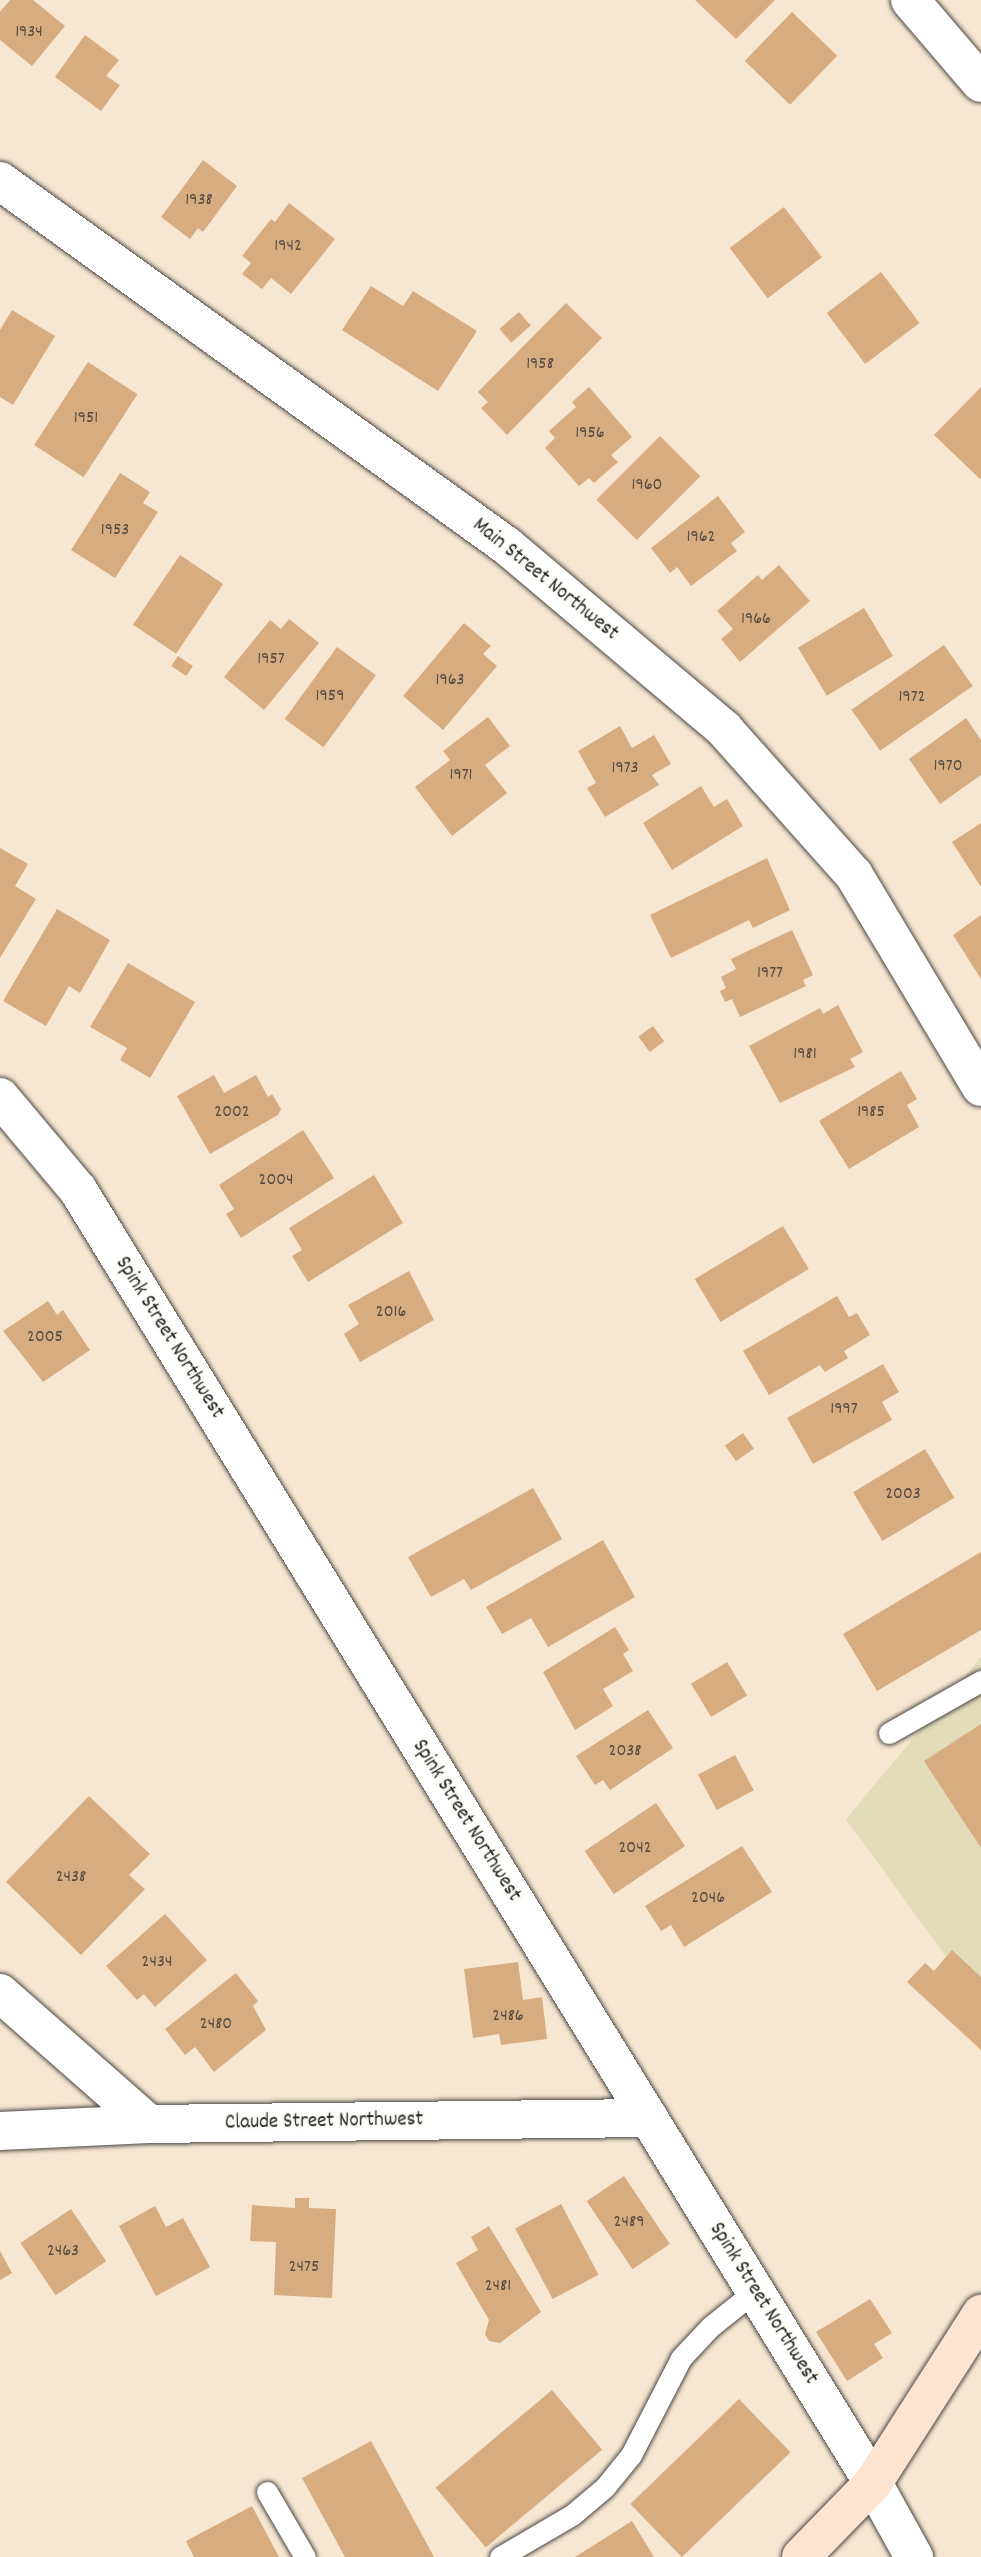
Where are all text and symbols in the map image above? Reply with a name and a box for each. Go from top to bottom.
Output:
house number: 1934 [15,22,43,44]
house number: 1938 [185,190,213,212]
house number: 1942 [274,236,302,258]
house number: 1958 [526,354,554,376]
house number: 1951 [74,408,98,430]
house number: 1956 [575,423,605,445]
house number: 1960 [632,475,662,497]
street label: Main Street Northwest [467,513,623,647]
house number: 1953 [101,520,129,542]
house number: 1962 [687,527,715,549]
house number: 1966 [741,609,771,631]
house number: 1957 [257,649,285,671]
house number: 1963 [436,670,464,692]
house number: 1959 [316,686,344,708]
house number: 1972 [899,687,925,709]
house number: 1970 [934,756,962,778]
house number: 1973 [611,758,639,780]
house number: 1971 [449,765,473,787]
house number: 1977 [757,963,783,985]
house number: 1981 [793,1044,817,1066]
house number: 2002 [214,1102,250,1124]
house number: 1985 [857,1102,885,1124]
house number: 2004 [259,1170,293,1192]
street label: Spink Street Northwest [109,1252,229,1424]
house number: 2016 [376,1302,406,1324]
house number: 2005 [27,1327,63,1349]
house number: 1997 [830,1399,858,1421]
house number: 2003 [885,1484,921,1506]
street label: Spink Street Northwest [406,1735,526,1907]
house number: 2038 [609,1741,641,1763]
house number: 2042 [618,1838,652,1860]
house number: 2438 [56,1867,86,1889]
house number: 2046 [691,1888,725,1910]
house number: 2434 [142,1952,172,1974]
house number: 2486 [492,2006,524,2028]
house number: 2480 [200,2014,232,2036]
street label: Claude Street Northwest [225,2108,423,2136]
house number: 2489 [614,2212,644,2234]
street label: Spink Street Northwest [703,2218,823,2390]
house number: 2463 [47,2241,79,2263]
house number: 2475 [289,2257,319,2279]
house number: 2481 [485,2276,511,2298]

